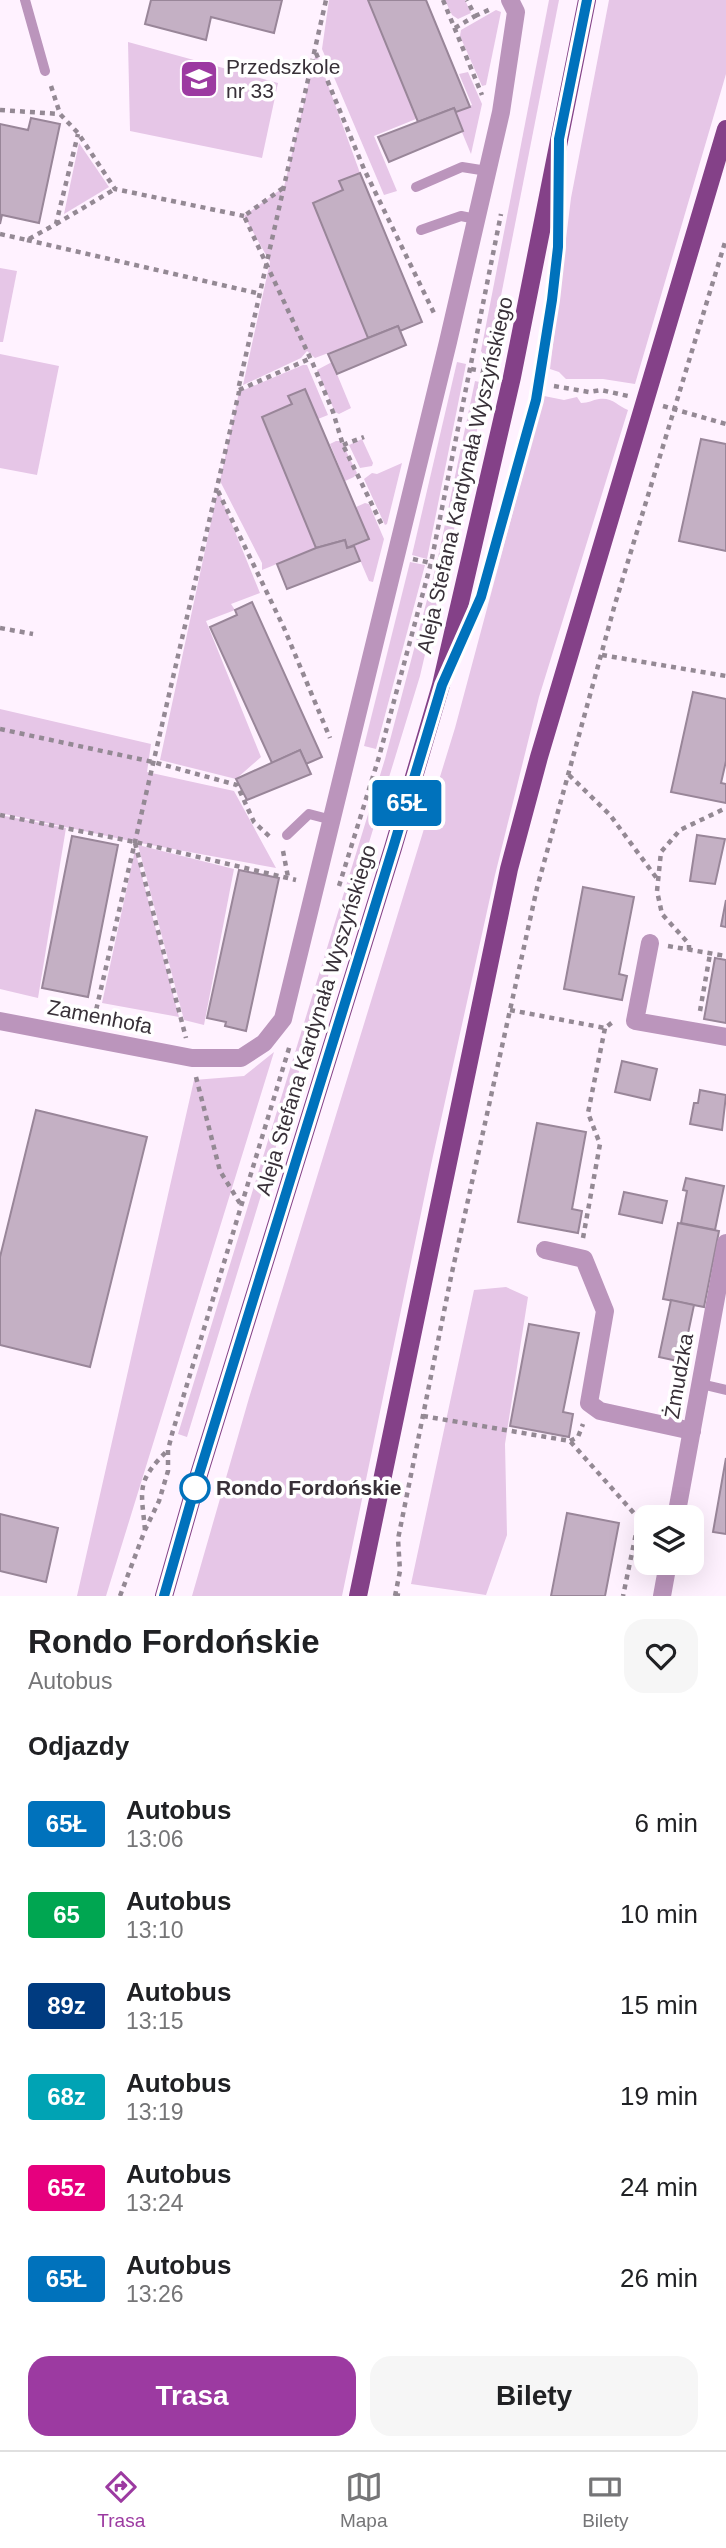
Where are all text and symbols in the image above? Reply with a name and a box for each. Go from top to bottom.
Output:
place label: Przedszkole nr 33 [226,55,340,102]
school or university icon: Przedszkole nr 33 [178,58,220,100]
street label: Aleja Stefana Kardynała Wyszyńskiego [412,294,517,655]
line badge: 65Ł [367,780,447,826]
text: 65Ł [386,789,428,816]
street label: Aleja Stefana Kardynała Wyszyńskiego [251,842,380,1198]
street label: Zamenhofa [46,995,155,1038]
street label: Żmudzka [660,1331,697,1420]
marker: Rondo Fordońskie [180,1473,210,1503]
place label: Rondo Fordońskie [216,1476,402,1499]
map controls [634,1505,704,1575]
button: layers [634,1505,704,1575]
button: heart [624,1619,698,1693]
text: Rondo Fordońskie [28,1623,320,1660]
text: Autobus [28,1668,112,1694]
text: Odjazdy [28,1731,129,1761]
text: Autobus [126,1795,231,1825]
text: 6 min [634,1808,698,1838]
text: 65Ł [46,1810,87,1837]
text: 13:06 [126,1826,184,1852]
text: Autobus [126,1886,231,1916]
text: 10 min [620,1899,698,1929]
text: 65 [53,1901,80,1928]
text: 13:10 [126,1917,184,1943]
text: Autobus [126,1977,231,2007]
text: 15 min [620,1990,698,2020]
text: 89z [47,1992,86,2019]
text: 13:15 [126,2008,184,2034]
text: Autobus [126,2068,231,2098]
text: 19 min [620,2081,698,2111]
text: 68z [47,2083,86,2110]
text: 13:19 [126,2099,184,2125]
text: Autobus [126,2159,231,2189]
text: 24 min [620,2172,698,2202]
text: 65z [47,2174,86,2201]
text: 13:24 [126,2190,184,2216]
text: Autobus [126,2250,231,2280]
text: 26 min [620,2263,698,2293]
text: 65Ł [46,2265,87,2292]
text: 13:26 [126,2281,184,2307]
button: Trasa [28,2356,356,2436]
button: Bilety [370,2356,698,2436]
tab: Trasa [97,2468,145,2532]
tab: Mapa [340,2468,387,2532]
tab: Bilety [582,2468,629,2532]

